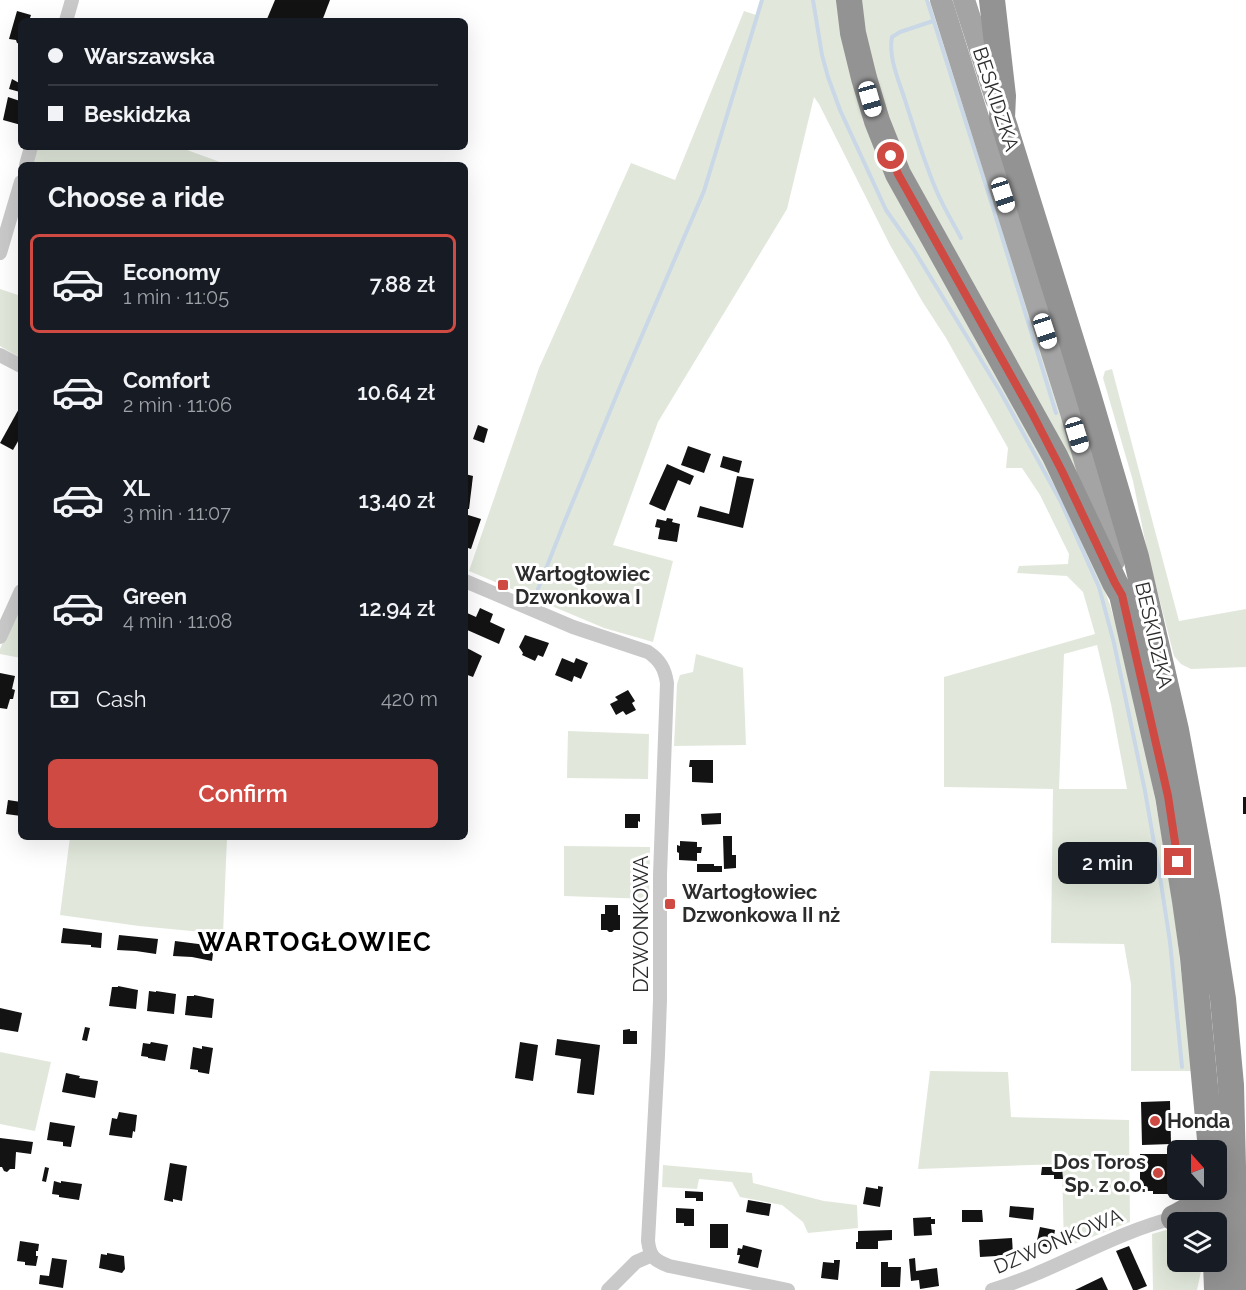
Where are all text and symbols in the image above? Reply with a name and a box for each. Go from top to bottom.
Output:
text: Warszawska [84,43,215,69]
street label: BESKIDZKA [968,44,1024,155]
car [856,79,884,119]
text: Beskidzka [84,101,191,127]
route start [877,142,904,169]
car [989,175,1017,215]
text: Choose a ride [48,182,224,213]
icon: car [51,257,105,311]
text: Economy [123,259,221,285]
text: 7.88 zł [370,271,435,297]
text: 1 min · 11:05 [123,285,229,309]
car [1031,311,1059,351]
icon: car [51,365,105,419]
text: Comfort [123,367,210,393]
text: 10.64 zł [357,379,435,405]
text: 2 min · 11:06 [123,393,232,417]
car [1063,415,1091,455]
icon: car [51,473,105,527]
text: XL [123,475,150,501]
text: 13.40 zł [359,487,435,513]
text: 3 min · 11:07 [123,501,231,525]
place label: Wartogłowiec Dzwonkowa I [515,562,650,609]
marker: Wartogłowiec Dzwonkowa I [496,578,510,592]
street label: BESKIDZKA [1130,580,1178,691]
icon: car [51,581,105,635]
text: Green [123,583,187,609]
text: 12.94 zł [359,595,435,621]
text: 4 min · 11:08 [123,609,232,633]
icon: cash [48,683,81,716]
text: Cash [96,686,147,712]
text: 420 m [381,687,438,711]
button: Confirm [48,759,438,828]
callout: 2 min [1058,841,1157,883]
route end [1164,848,1191,875]
text: 2 min [1082,851,1133,875]
street label: DZWONKOWA [629,855,653,993]
place label: Wartogłowiec Dzwonkowa II nż [682,880,840,927]
marker: Wartogłowiec Dzwonkowa II nż [663,897,677,911]
district label: WARTOGŁOWIEC [198,927,432,957]
place label: Honda [1167,1109,1230,1133]
marker: Honda [1148,1114,1162,1128]
north arrow [1167,1140,1227,1200]
map controls [1167,1140,1227,1272]
place label: Dos Toros Sp. z o.o. [1053,1150,1146,1197]
marker: Dos Toros Sp. z o.o. [1151,1166,1165,1180]
street label: DZWONKOWA [990,1203,1126,1279]
button: layers [1167,1212,1227,1272]

